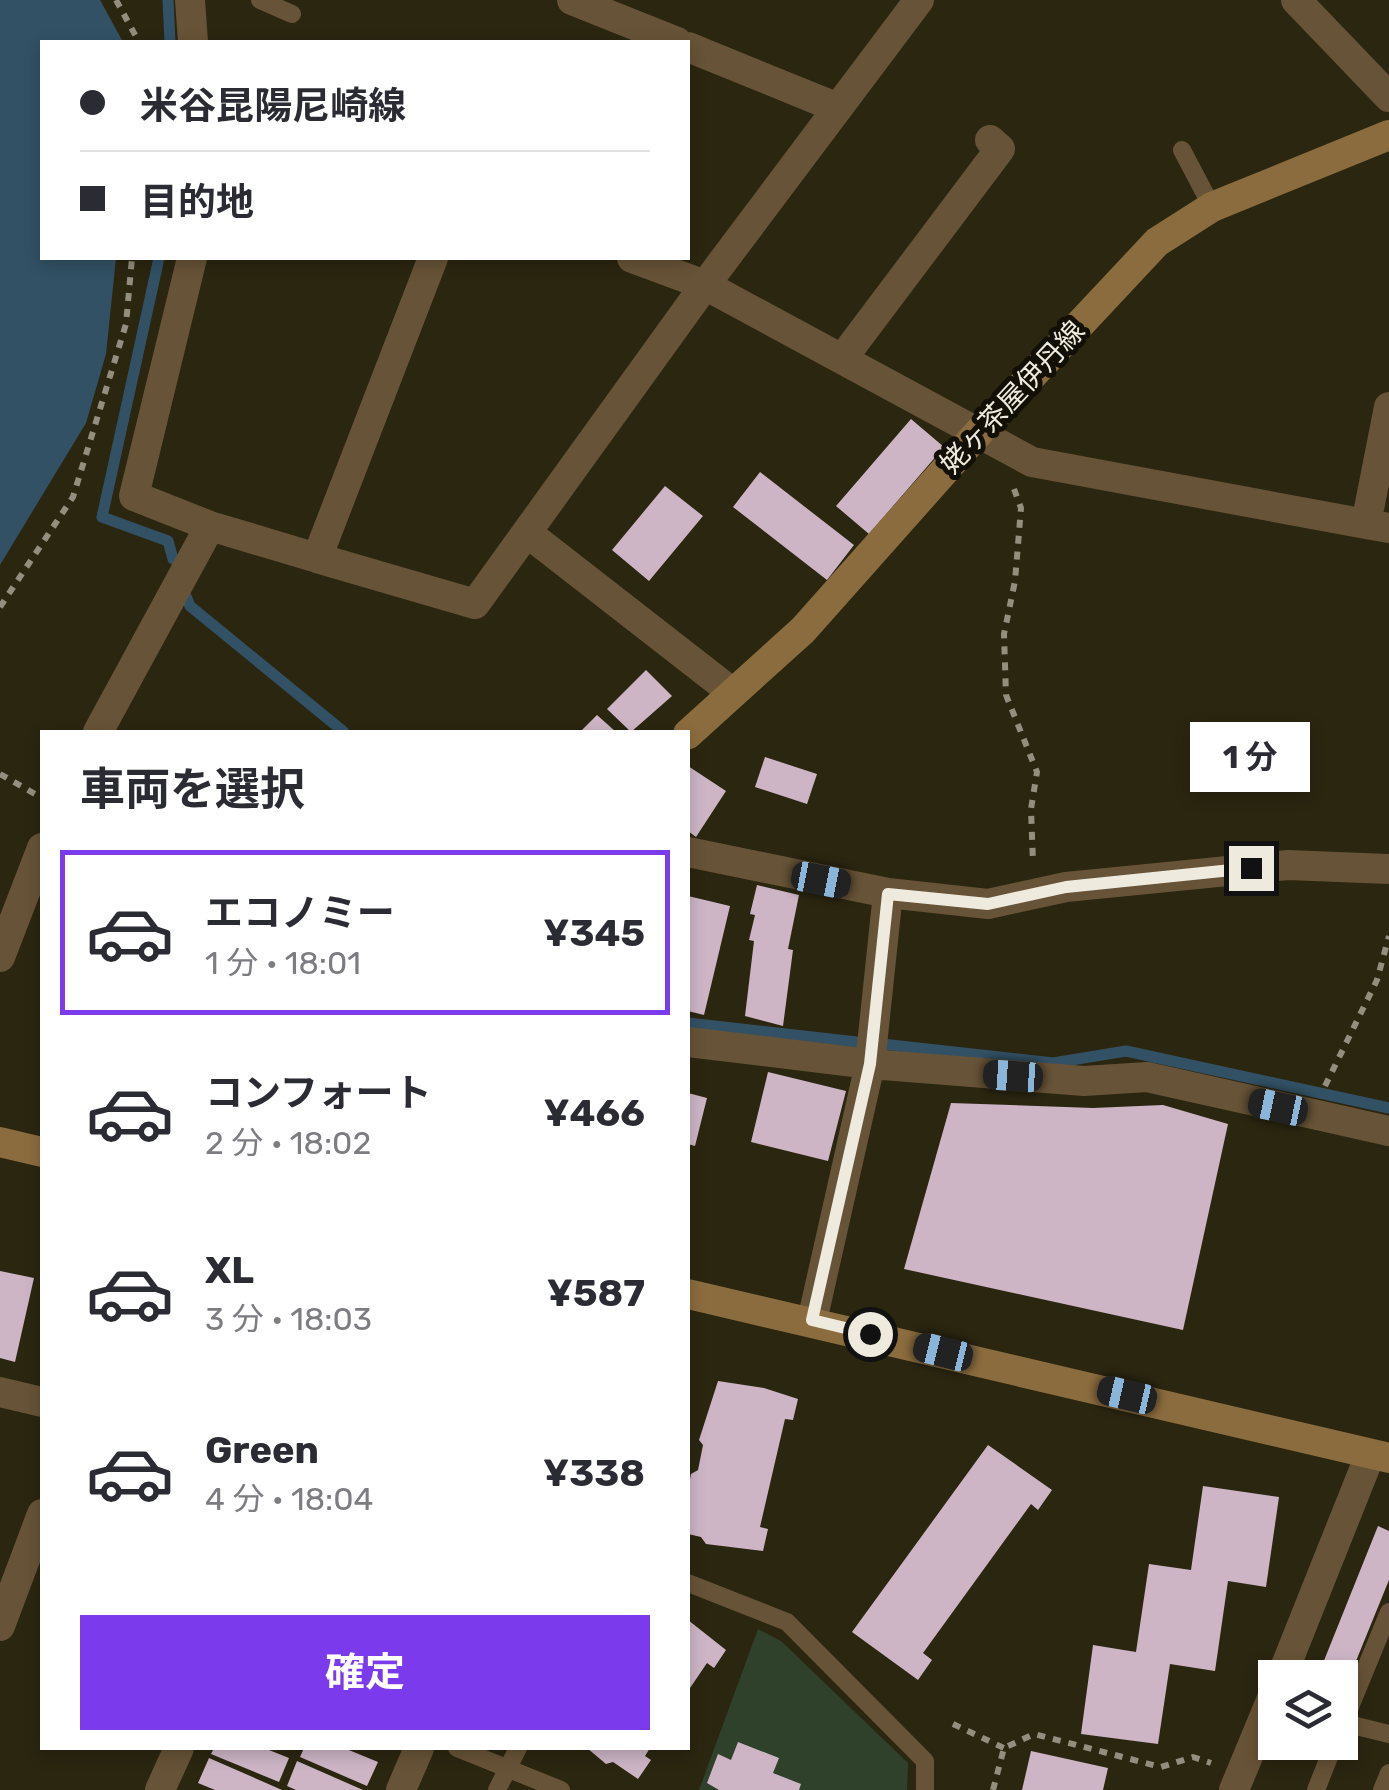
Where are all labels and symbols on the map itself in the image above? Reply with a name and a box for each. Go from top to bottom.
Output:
street label: 姥ヶ茶屋伊丹線 [933,314,1091,480]
callout: 1 分 [1191,723,1311,793]
route end [1229,846,1274,891]
car [789,860,853,900]
car [982,1059,1044,1093]
car [1246,1086,1310,1128]
route start [848,1312,893,1357]
car [910,1330,976,1374]
car [1094,1374,1160,1416]

